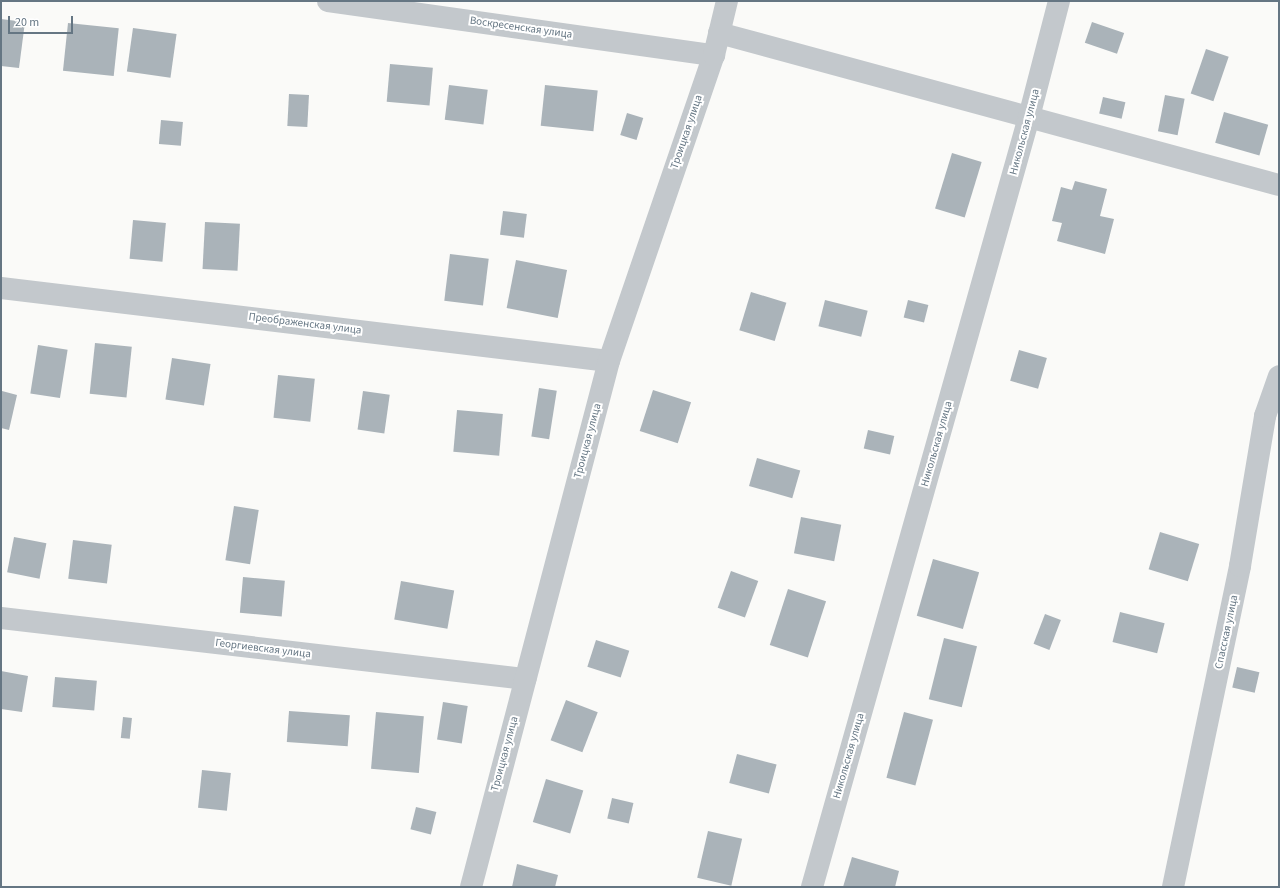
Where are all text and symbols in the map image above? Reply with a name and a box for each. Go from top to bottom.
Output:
scale bar [10,8,75,34]
text: 20 m [15,14,39,31]
street label: Воскресенская улица [469,14,573,42]
street label: Никольская улица [1007,88,1043,176]
street label: Троицкая улица [668,93,706,171]
street label: Преображенская улица [248,311,362,337]
street label: Никольская улица [918,400,956,488]
street label: Троицкая улица [572,402,604,480]
street label: Спасская улица [1213,594,1241,670]
street label: Георгиевская улица [214,637,312,661]
street label: Никольская улица [830,712,868,800]
street label: Троицкая улица [489,715,521,793]

